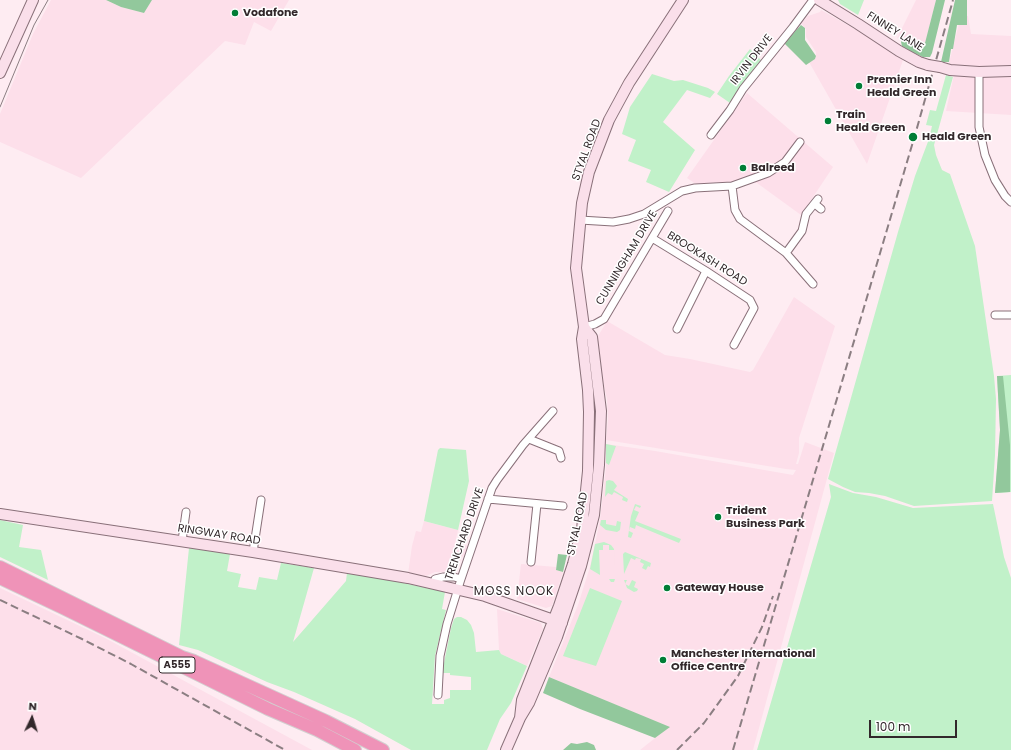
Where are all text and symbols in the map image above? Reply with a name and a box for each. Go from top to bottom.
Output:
place label: Vodafone [243,6,298,20]
marker: Vodafone [230,8,240,18]
street label: FINNEY LANE [864,9,926,55]
street label: IRVIN DRIVE [728,32,776,88]
place label: Premier Inn Heald Green [867,73,936,99]
marker: Premier Inn Heald Green [854,81,864,91]
place label: Train Heald Green [836,108,905,134]
marker: Train Heald Green [823,116,833,126]
street label: STYAL ROAD [570,117,604,183]
place label: Heald Green [922,130,991,144]
marker: Heald Green [907,131,919,143]
place label: Balreed [751,161,795,175]
marker: Balreed [738,163,748,173]
street label: CUNNINGHAM DRIVE [594,208,660,308]
street label: BROOKASH ROAD [664,229,750,289]
street label: TRENCHARD DRIVE [443,486,487,582]
street label: STYAL ROAD [565,491,591,557]
place label: Trident Business Park [726,504,805,530]
marker: Trident Business Park [713,512,723,522]
street label: RINGWAY ROAD [177,522,261,548]
place label: Gateway House [675,581,764,595]
marker: Gateway House [662,583,672,593]
district label: MOSS NOOK [474,585,554,599]
place label: Manchester International Office Centre [671,647,816,673]
marker: Manchester International Office Centre [658,655,668,665]
road number: A555 [159,657,195,673]
north arrow [12,698,52,738]
text: N [28,698,38,714]
scale bar [871,712,959,738]
text: 100 m [876,718,910,735]

